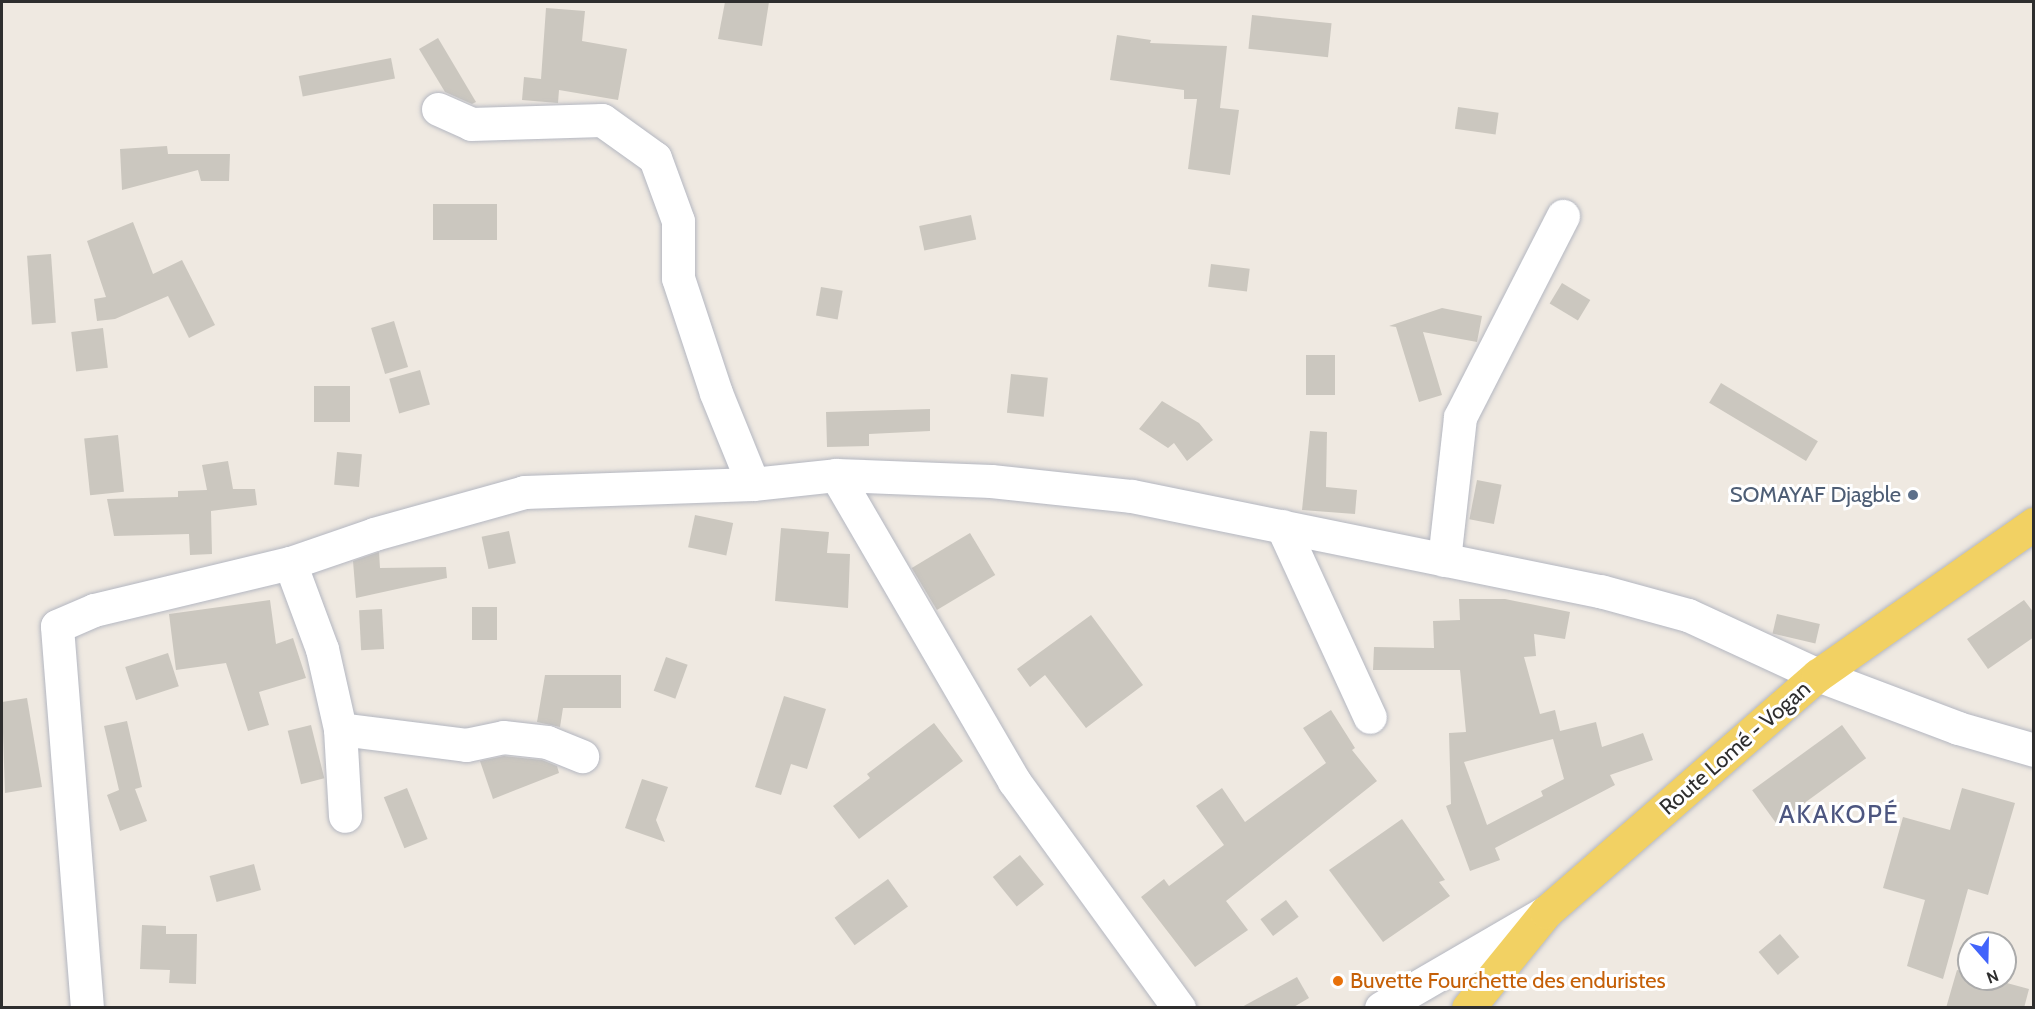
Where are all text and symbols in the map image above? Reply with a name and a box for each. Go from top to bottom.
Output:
place label: SOMAYAF Djagble [1730,482,1901,508]
marker: SOMAYAF Djagble [1906,488,1920,502]
street label: Route Lomé - Vogan [1654,675,1816,821]
district label: AKAKOPÉ [1779,799,1899,831]
north arrow [1957,931,2017,991]
text: N [1984,966,2001,987]
place label: Buvette Fourchette des enduristes [1350,968,1666,994]
marker: Buvette Fourchette des enduristes [1331,974,1345,988]

